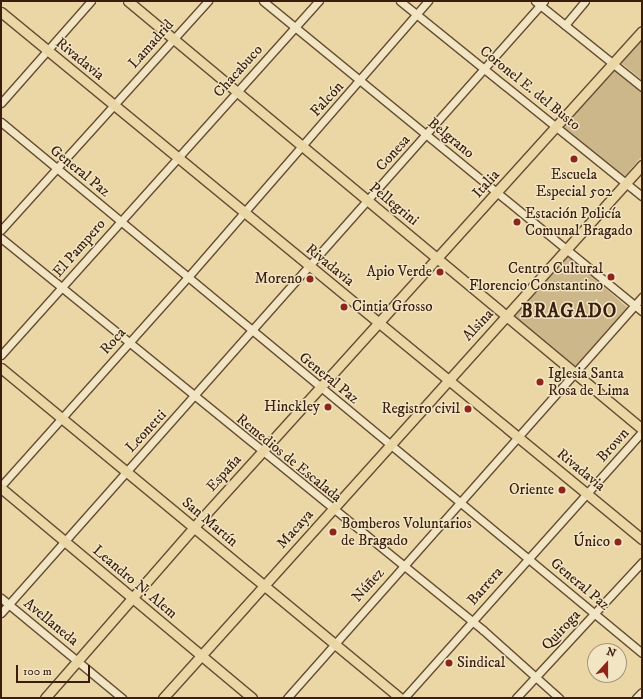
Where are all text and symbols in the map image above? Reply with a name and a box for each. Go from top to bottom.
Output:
street label: Lamadrid [124,16,178,72]
street label: Rivadavia [52,34,108,84]
street label: Chacabuco [210,41,266,101]
street label: Coronel E. del Busto [476,42,584,134]
street label: Falcón [307,78,347,120]
street label: Belgrano [424,114,478,162]
street label: Conesa [372,131,414,175]
street label: General Paz [46,141,114,201]
marker: Escuela Especial 502 [569,154,579,164]
place label: Escuela Especial 502 [536,165,612,200]
street label: Italia [469,166,503,202]
street label: Pellegrini [366,179,422,229]
place label: Estación Policía Comunal Bragado [525,204,632,239]
street label: El Pampero [49,215,109,281]
marker: Estación Policía Comunal Bragado [512,217,522,227]
street label: Rivadavia [302,240,358,290]
place label: Centro Cultural Florencio Constantino [469,259,603,294]
place label: Apio Verde [366,263,432,281]
marker: Apio Verde [435,267,445,277]
place label: Moreno [254,270,302,288]
marker: Centro Cultural Florencio Constantino [606,272,616,282]
marker: Moreno [305,274,315,284]
place label: Cintia Grosso [352,298,432,316]
district label: BRAGADO [521,301,617,323]
marker: Cintia Grosso [339,302,349,312]
street label: Alsina [459,305,497,345]
street label: Roca [96,324,130,358]
street label: General Paz [295,348,363,408]
place label: Iglesia Santa Rosa de Lima [548,364,629,399]
marker: Iglesia Santa Rosa de Lima [535,377,545,387]
place label: Hinckley [264,398,320,416]
place label: Registro civil [382,400,460,418]
marker: Hinckley [323,402,333,412]
marker: Registro civil [463,404,473,414]
street label: Leonetti [122,406,170,456]
street label: Remedios de Escalada [233,410,345,506]
street label: Brown [593,424,633,466]
street label: Rivadavia [553,445,609,495]
street label: España [203,451,245,495]
place label: Oriente [509,481,554,499]
marker: Oriente [557,485,567,495]
street label: San Martín [178,493,242,551]
street label: Macaya [273,506,317,552]
place label: Bomberos Voluntarios de Bragado [341,514,472,549]
marker: Bomberos Voluntarios de Bragado [328,527,338,537]
place label: Único [573,533,610,551]
marker: Único [613,537,623,547]
street label: Leandro N. Alem [89,541,181,623]
street label: General Paz [547,554,613,614]
street label: Barrera [463,563,507,609]
street label: Núñez [348,564,388,606]
street label: Avellaneda [20,594,82,650]
street label: Quiroga [538,606,584,654]
north arrow [587,643,627,683]
text: N [604,645,618,661]
place label: Sindical [457,654,505,672]
scale bar [18,657,92,683]
marker: Sindical [444,658,454,668]
text: 100 m [23,664,52,679]

